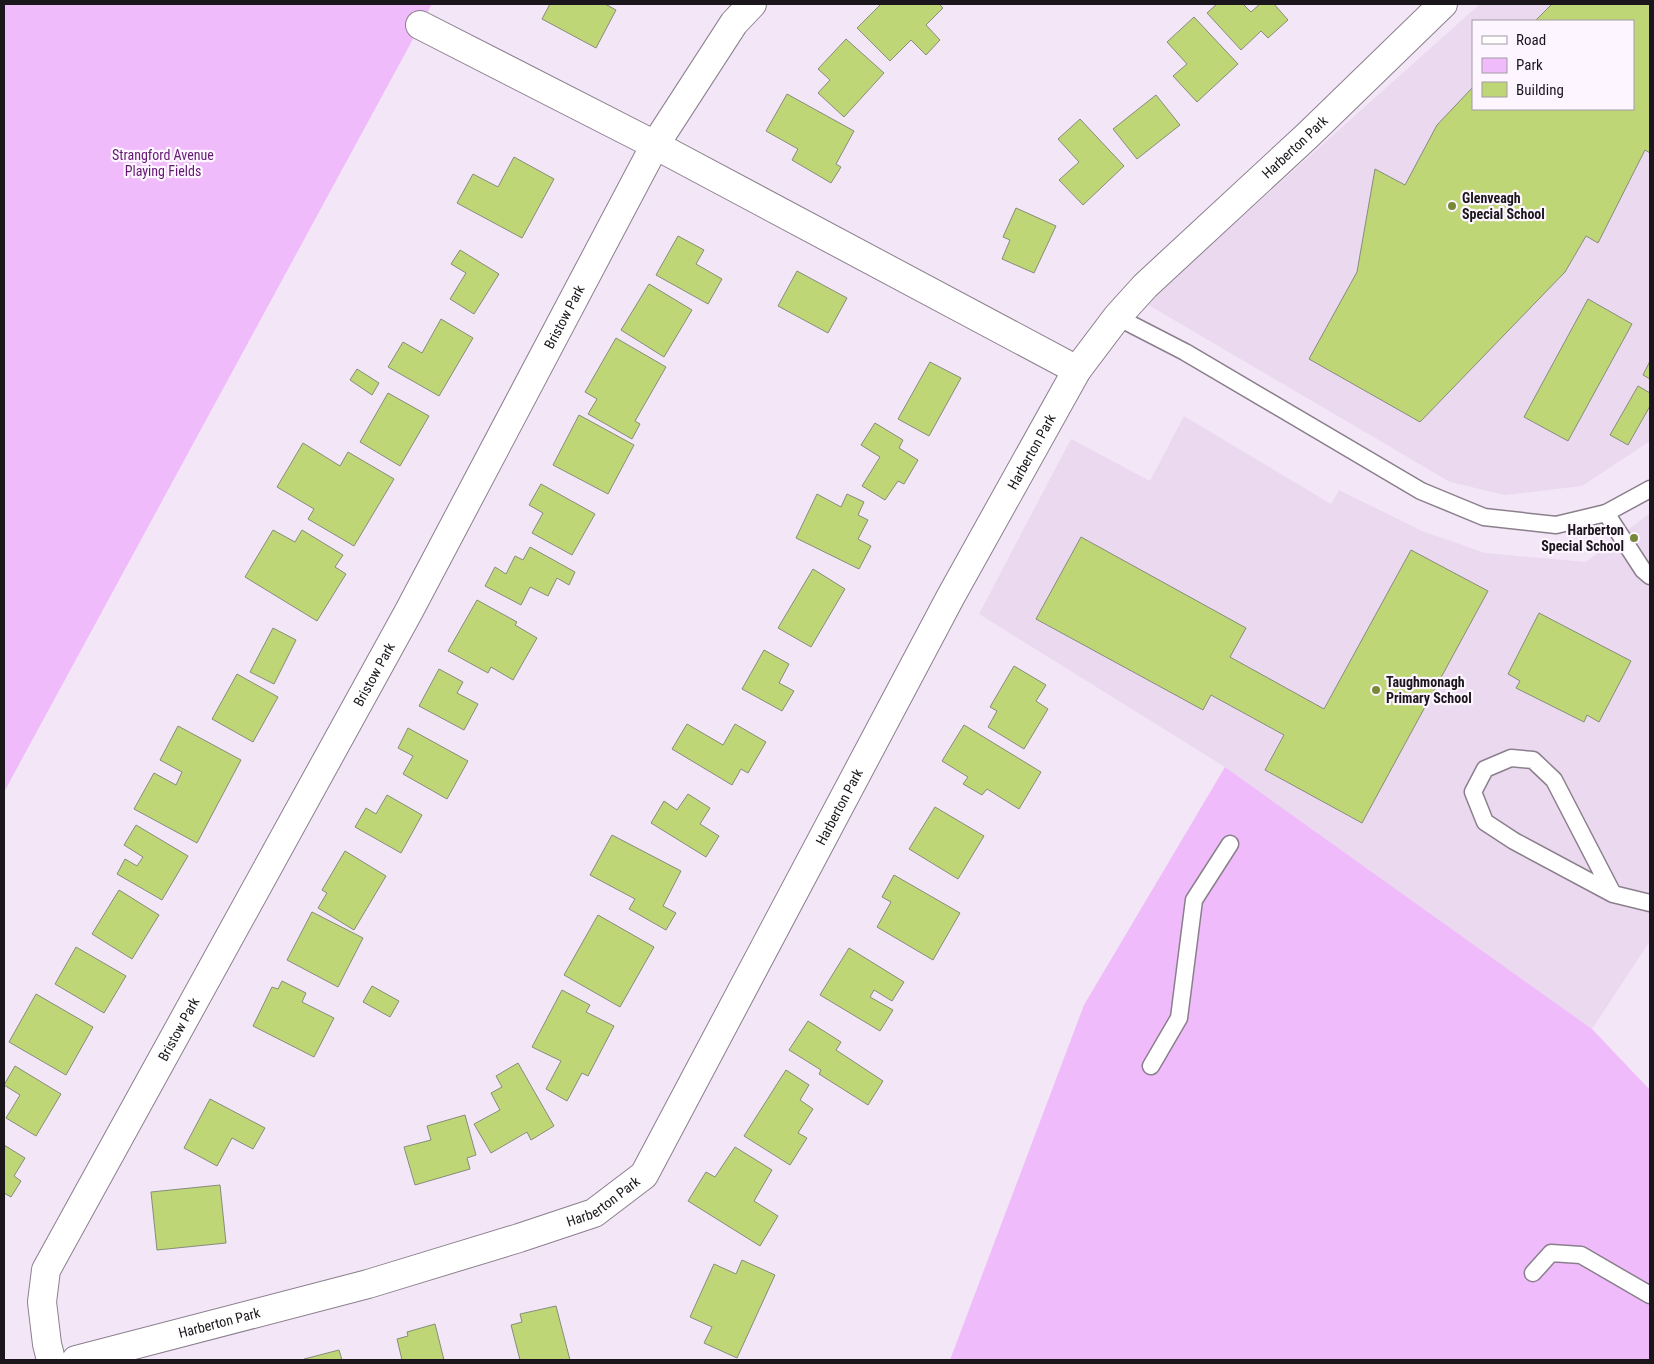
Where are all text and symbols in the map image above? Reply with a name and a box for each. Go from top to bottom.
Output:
legend [1472,20,1634,110]
text: Road [1516,31,1546,49]
text: Park [1516,56,1543,74]
text: Building [1516,81,1564,99]
street label: Harberton Park [1259,112,1331,182]
park label: Strangford Avenue Playing Fields [112,147,214,179]
place label: Glenveagh Special School [1462,190,1545,222]
marker: Glenveagh Special School [1446,200,1458,212]
street label: Bristow Park [541,282,588,352]
street label: Harberton Park [1004,411,1059,492]
place label: Harberton Special School [1541,522,1624,554]
marker: Harberton Special School [1628,532,1640,544]
street label: Bristow Park [350,639,398,709]
place label: Taughmonagh Primary School [1386,674,1472,706]
marker: Taughmonagh Primary School [1370,684,1382,696]
street label: Harberton Park [812,766,866,848]
street label: Bristow Park [155,994,203,1064]
street label: Harberton Park [564,1173,643,1230]
street label: Harberton Park [177,1304,262,1341]

